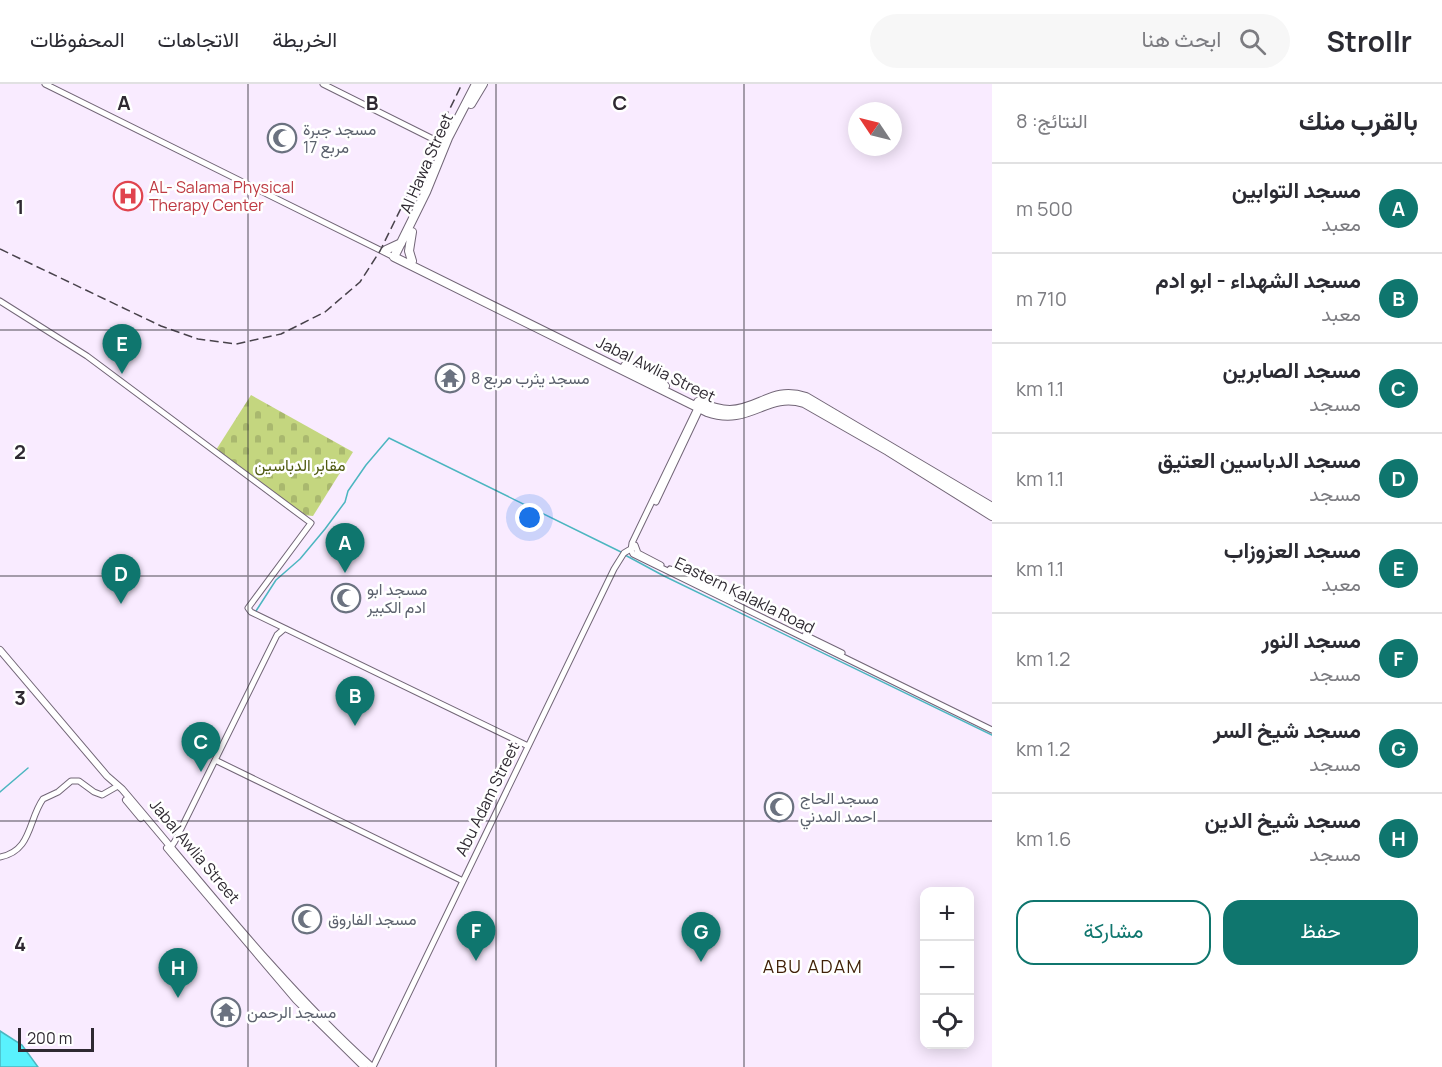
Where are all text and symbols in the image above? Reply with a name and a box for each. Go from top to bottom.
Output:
search box [870,14,1290,68]
text: Strollr [1326,22,1412,60]
text: ابحث هنا [1141,24,1221,54]
text: المحفوظات [30,25,125,53]
text: الاتجاهات [158,25,239,53]
text: الخريطة [272,25,337,53]
icon: search [1236,25,1269,58]
text: A [117,89,131,116]
text: B [366,89,379,116]
text: C [613,89,627,116]
north arrow [848,102,902,156]
text: بالقرب منك [1299,102,1418,138]
text: النتائج: 8 [1016,107,1088,134]
street label: Al Hawa Street [394,109,458,217]
place label: مسجد جبرة مربع 17 [303,118,376,159]
mosque icon: مسجد جبرة مربع 17 [266,122,298,154]
text: مسجد التوابين [1232,175,1361,205]
place label: AL- Salama Physical Therapy Center [149,176,294,216]
hospital icon: AL- Salama Physical Therapy Center [112,180,144,212]
text: 1 [16,193,24,220]
text: 500 m [1016,195,1073,222]
text: A [1392,195,1405,222]
text: معبد [1321,210,1361,237]
text: مسجد الشهداء - ابو ادم [1155,265,1361,295]
text: 710 m [1016,285,1067,312]
text: B [1392,285,1405,312]
text: معبد [1321,300,1361,327]
pin: E [102,324,142,374]
street label: Jabal Awlia Street [593,331,719,407]
text: مسجد الصابرين [1223,355,1361,385]
temple icon: مسجد يثرب مربع 8 [434,362,466,394]
place label: مسجد يثرب مربع 8 [471,367,590,390]
text: 1.1 km [1016,375,1064,402]
text: C [1391,375,1406,402]
text: مسجد [1309,390,1361,417]
text: 2 [14,438,26,465]
text: مسجد الدباسين العتيق [1157,445,1361,475]
park label: مقابر الدباسين [254,454,346,476]
text: 1.1 km [1016,465,1064,492]
text: D [1392,465,1406,492]
text: مسجد [1309,480,1361,507]
your location [515,503,544,532]
pin: A [326,524,364,573]
text: مسجد العزوزاب [1224,535,1361,565]
street label: Eastern Kalakla Road [671,552,819,638]
pin: D [102,554,140,604]
text: 1.1 km [1016,555,1064,582]
text: E [1393,555,1404,582]
text: معبد [1321,570,1361,597]
place label: مسجد ابو ادم الكبير [366,578,427,618]
mosque icon: مسجد ابو ادم الكبير [330,582,362,614]
text: مسجد النور [1262,625,1361,655]
text: 1.2 km [1016,645,1070,672]
text: F [1393,645,1404,672]
text: مسجد [1309,660,1361,687]
pin: B [336,676,374,726]
text: 3 [14,684,26,711]
text: مسجد شيخ السر [1213,715,1361,745]
pin: C [182,722,220,772]
text: 1.2 km [1016,735,1070,762]
text: G [1391,735,1406,762]
street label: Abu Adam Street [450,738,524,860]
text: مسجد [1309,750,1361,777]
place label: مسجد الحاج احمد المدني [800,787,879,830]
mosque icon: مسجد الحاج احمد المدني [763,791,795,823]
street label: Jabal Awlia Street [145,794,245,908]
text: مسجد شيخ الدين [1205,805,1361,835]
text: 1.6 km [1016,825,1071,852]
text: H [1391,825,1406,852]
text: مسجد [1309,840,1361,867]
map controls [920,887,974,1049]
button: + [920,887,974,941]
button: مشاركة [1016,900,1211,965]
button: حفظ [1223,900,1418,965]
mosque icon: مسجد الفاروق [291,903,323,935]
place label: مسجد الفاروق [328,908,417,930]
pin: F [456,912,496,961]
pin: G [682,912,720,962]
text: 4 [14,930,26,957]
button: − [920,941,974,995]
pin: H [158,948,198,998]
district label: ABU ADAM [763,954,863,978]
button: locate [920,995,974,1049]
temple icon: مسجد الرحمن [210,996,242,1028]
place label: مسجد الرحمن [247,1001,336,1023]
scale bar [18,1025,94,1052]
text: 200 m [27,1027,72,1049]

